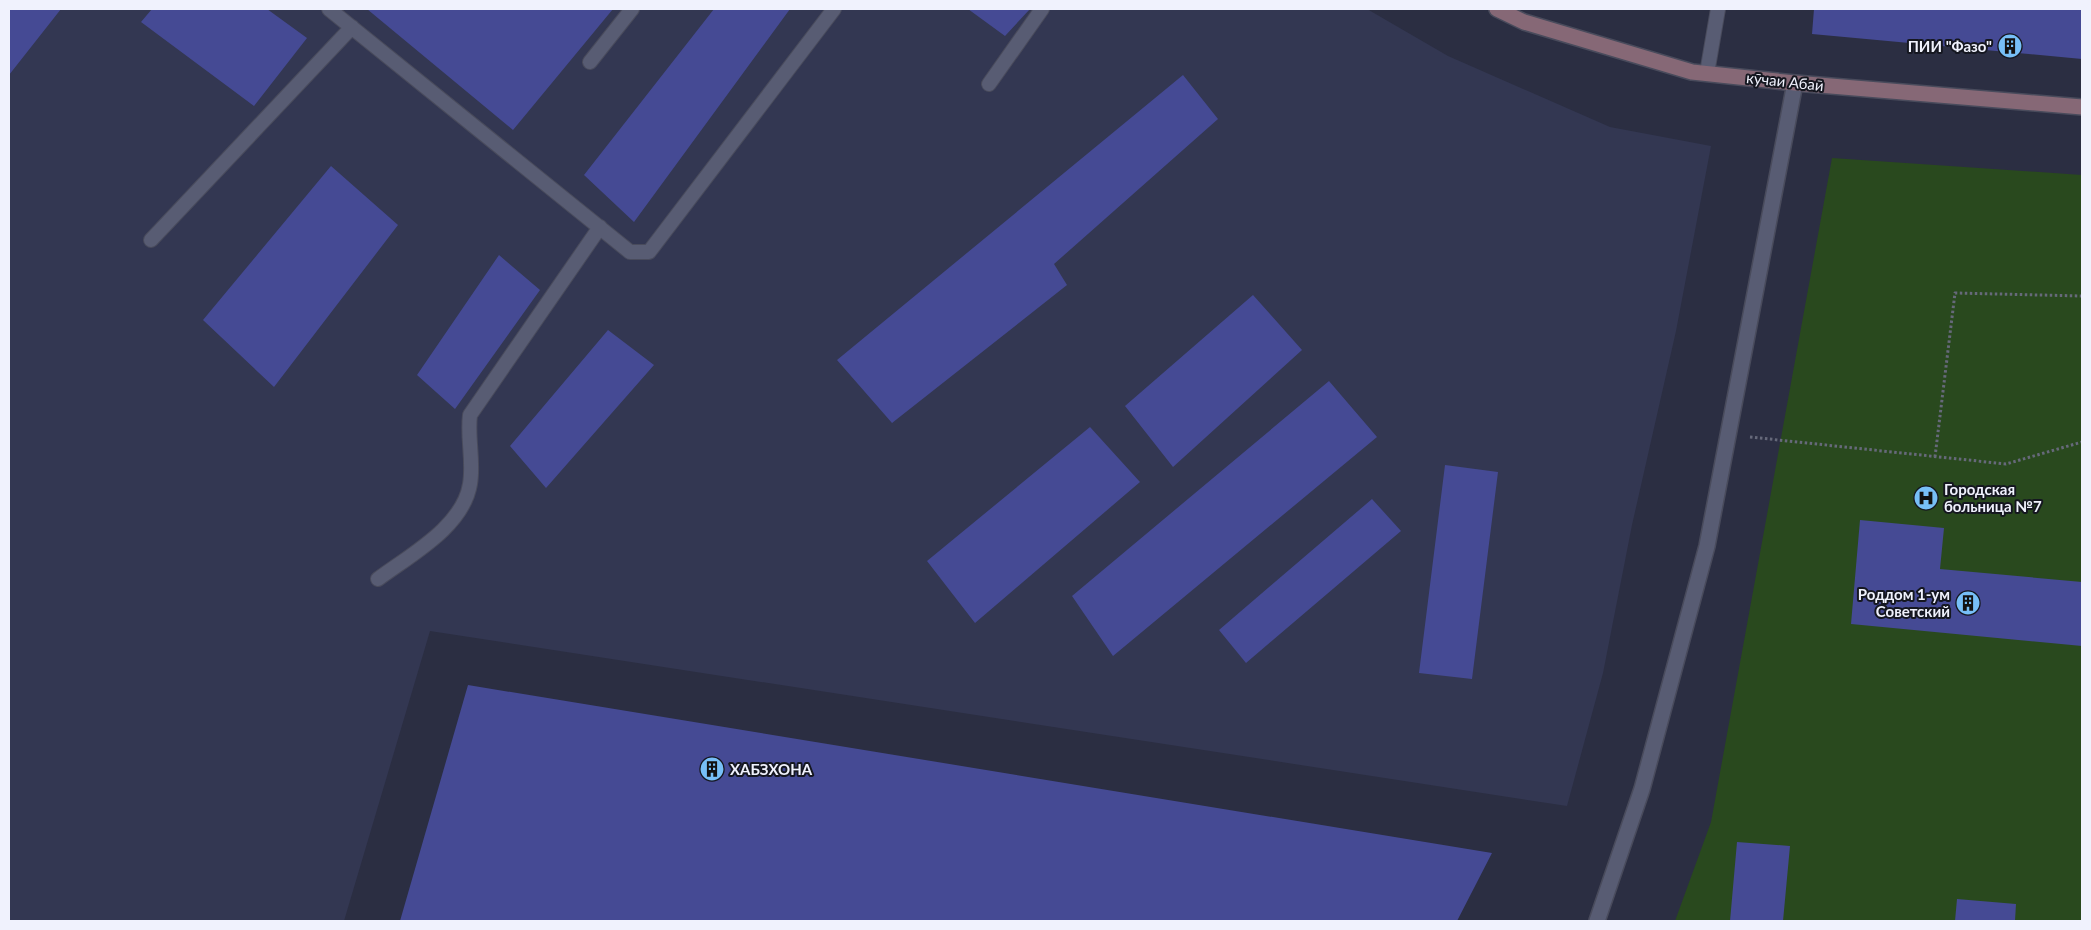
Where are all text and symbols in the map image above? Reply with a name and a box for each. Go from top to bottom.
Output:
building icon: ПИИ "Фазо" [1997,33,2023,59]
place label: ПИИ "Фазо" [1908,37,1992,55]
street label: кӯчаи Абаӣ [1745,68,1825,94]
place label: Городская больница №7 [1944,480,2042,515]
hospital icon: Городская больница №7 [1913,485,1939,511]
place label: Роддом 1-ум Советский [1858,585,1950,620]
building icon: Роддом 1-ум Советский [1955,590,1981,616]
building icon: ХАБЗХОНА [699,756,725,782]
place label: ХАБЗХОНА [730,760,813,778]

